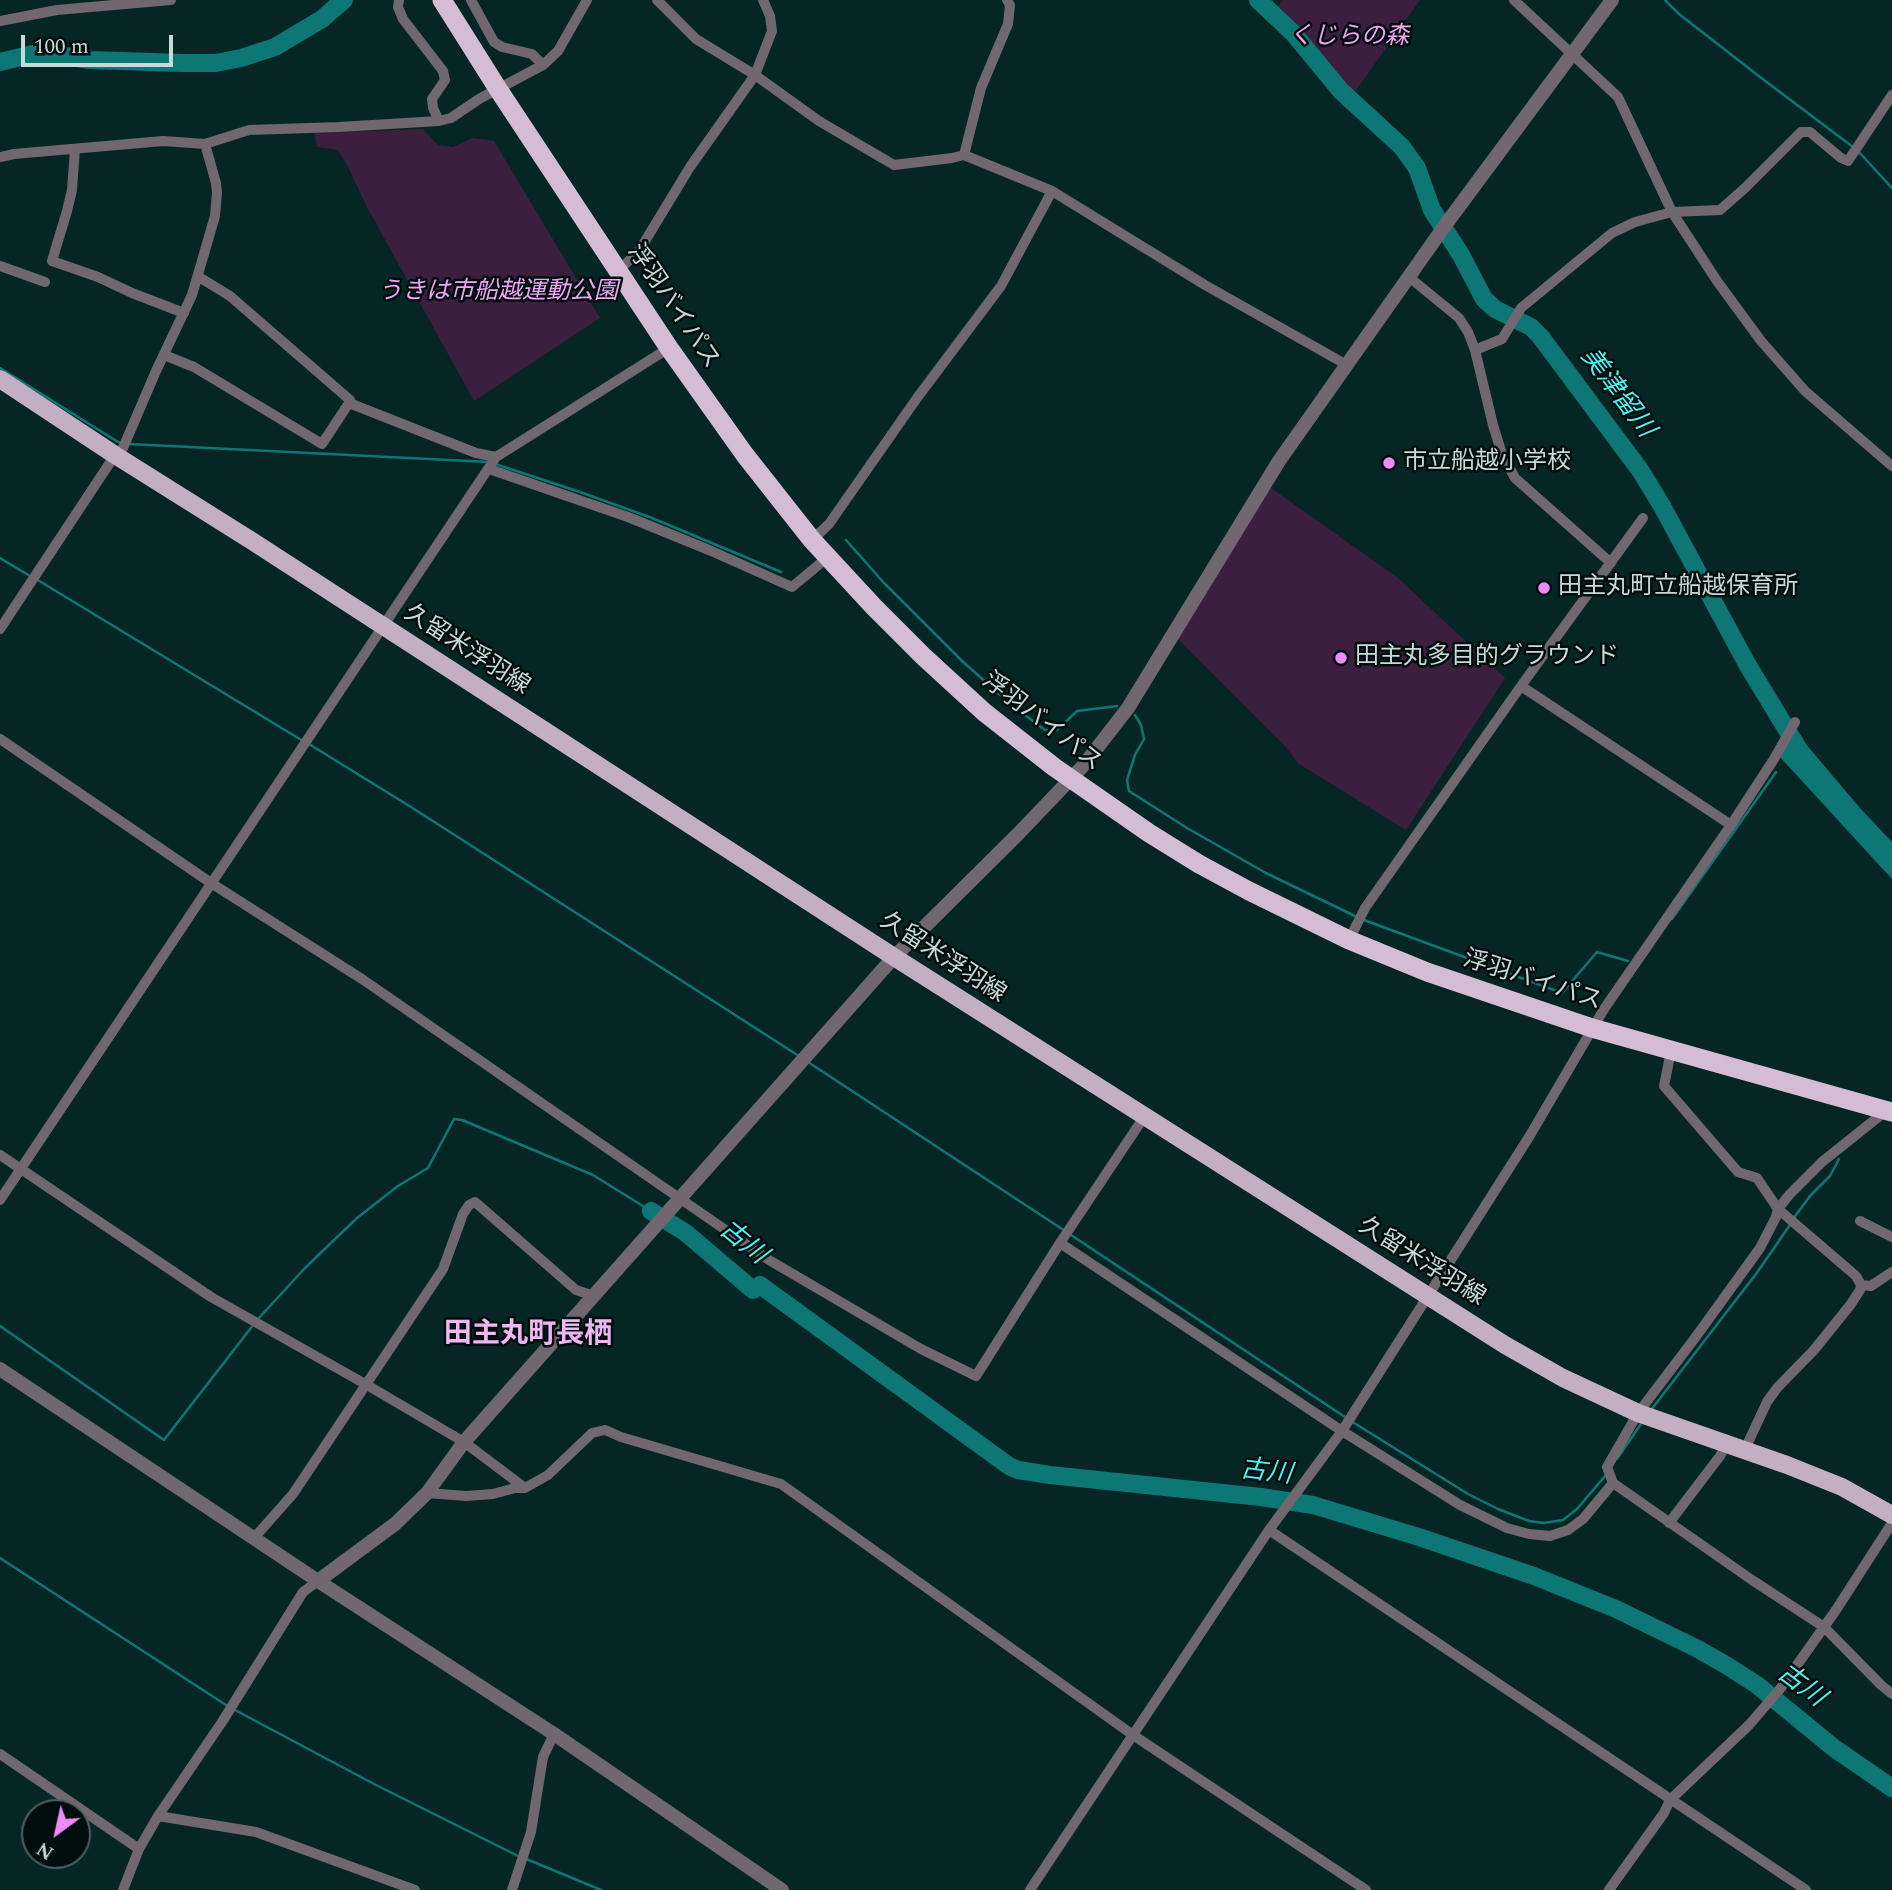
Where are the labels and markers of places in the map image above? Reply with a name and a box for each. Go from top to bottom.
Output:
place label: 市立船越小学校 [1403,449,1571,477]
marker: 市立船越小学校 [1381,455,1397,471]
place label: 田主丸町立船越保育所 [1558,574,1798,602]
marker: 田主丸町立船越保育所 [1536,580,1552,596]
place label: 田主丸多目的グラウンド [1355,644,1619,672]
marker: 田主丸多目的グラウンド [1333,650,1349,666]

